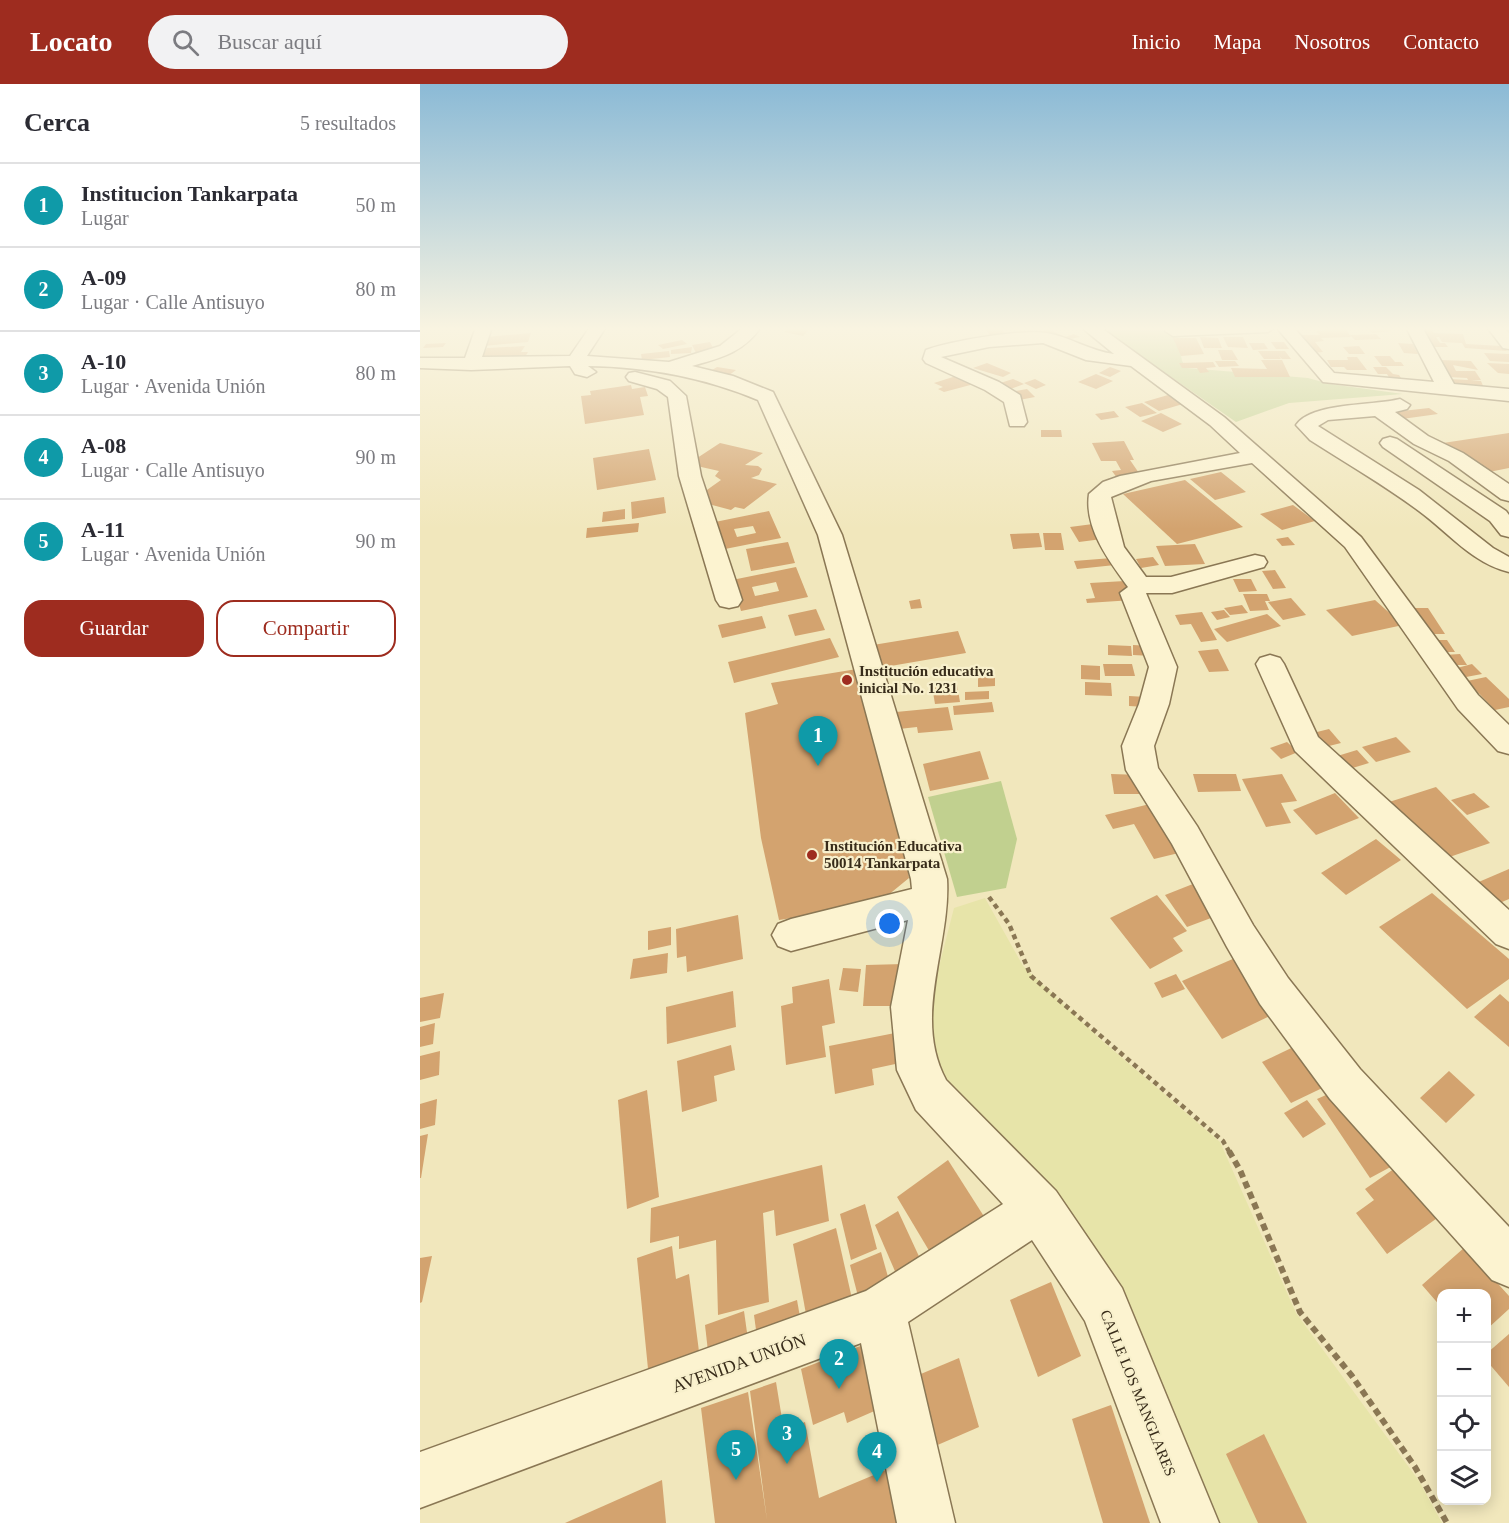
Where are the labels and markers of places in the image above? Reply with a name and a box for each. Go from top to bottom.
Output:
place label: Institución educativa inicial No. 1231 [859,663,994,696]
marker: Institución educativa inicial No. 1231 [840,673,854,687]
pin: 1 [798,716,838,766]
place label: Institución Educativa 50014 Tankarpata [824,838,962,871]
marker: Institución Educativa 50014 Tankarpata [805,848,819,862]
pin: 2 [820,1340,858,1389]
pin: 3 [768,1414,806,1464]
pin: 5 [716,1430,756,1480]
pin: 4 [858,1432,896,1482]

